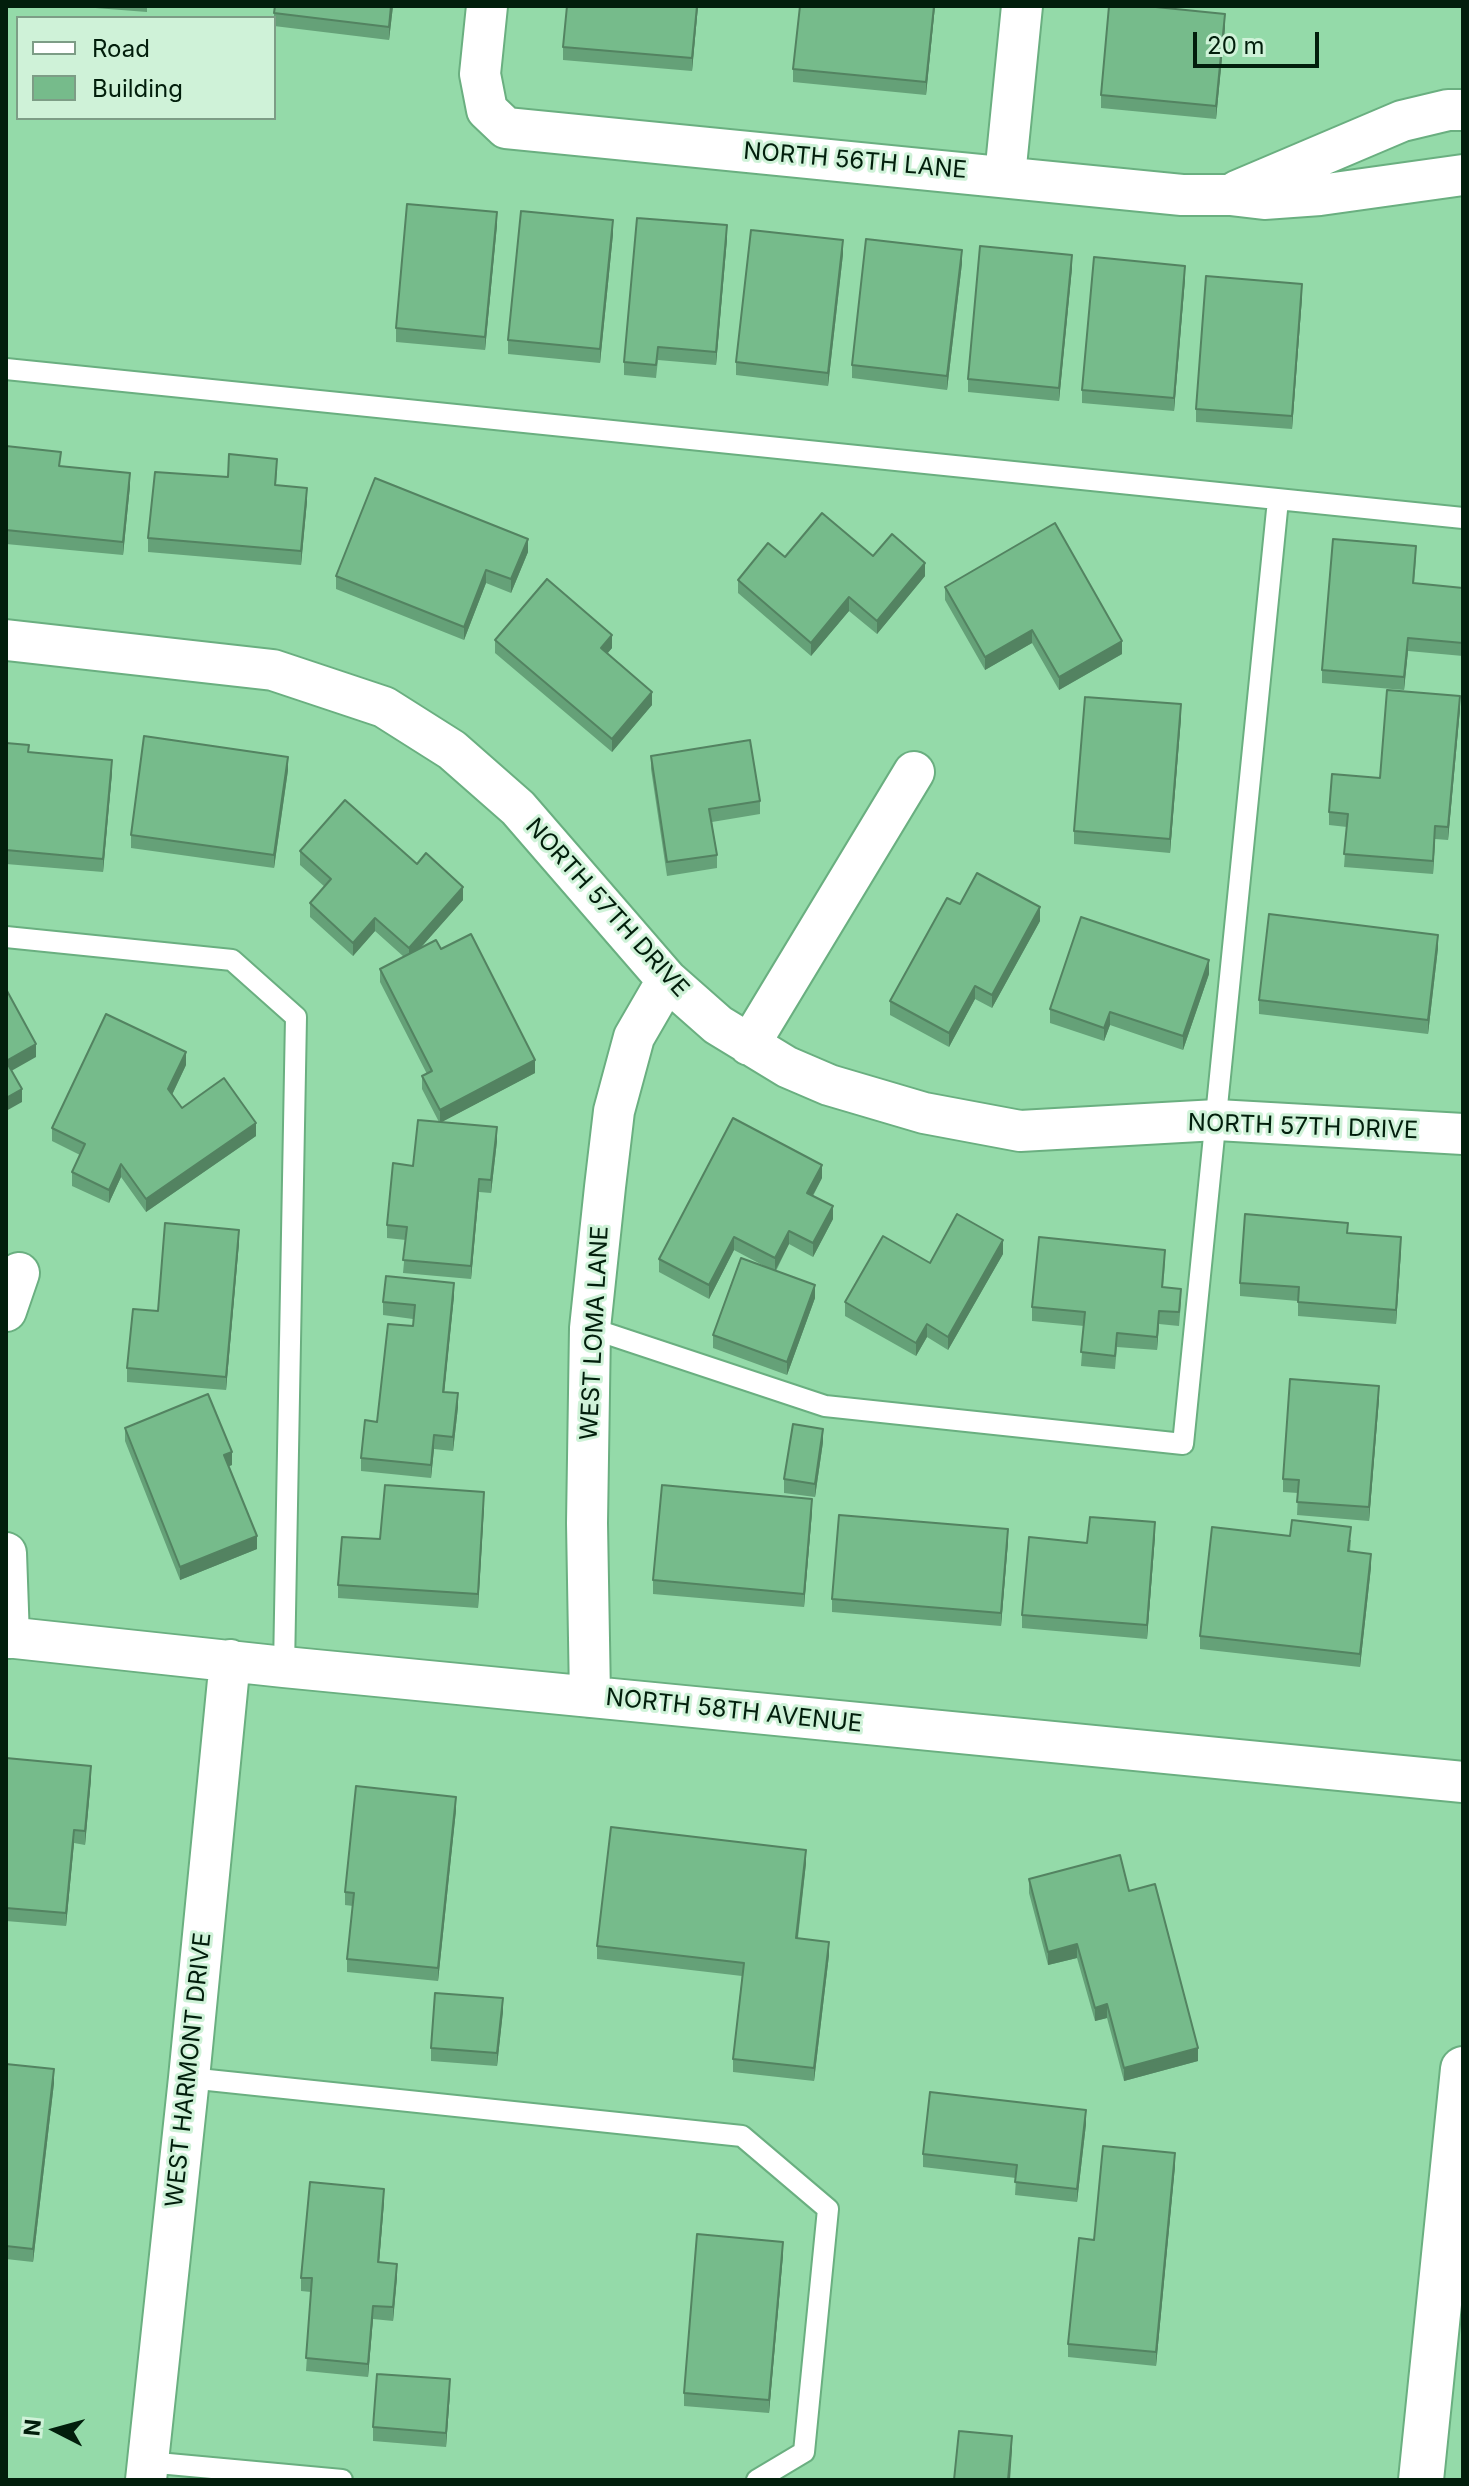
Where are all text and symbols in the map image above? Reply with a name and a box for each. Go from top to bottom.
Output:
legend [16,16,276,120]
scale bar [1197,16,1323,66]
text: 20 m [1207,31,1265,60]
text: Road [92,34,150,63]
text: Building [92,74,183,103]
street label: NORTH 56TH LANE [742,137,968,185]
street label: NORTH 57TH DRIVE [519,813,695,1003]
street label: NORTH 57TH DRIVE [1187,1109,1419,1145]
street label: WEST LOMA LANE [575,1225,615,1441]
street label: NORTH 58TH AVENUE [604,1683,864,1739]
street label: WEST HARMONT DRIVE [160,1931,218,2209]
north arrow [16,2390,96,2470]
text: N [18,2418,46,2437]

